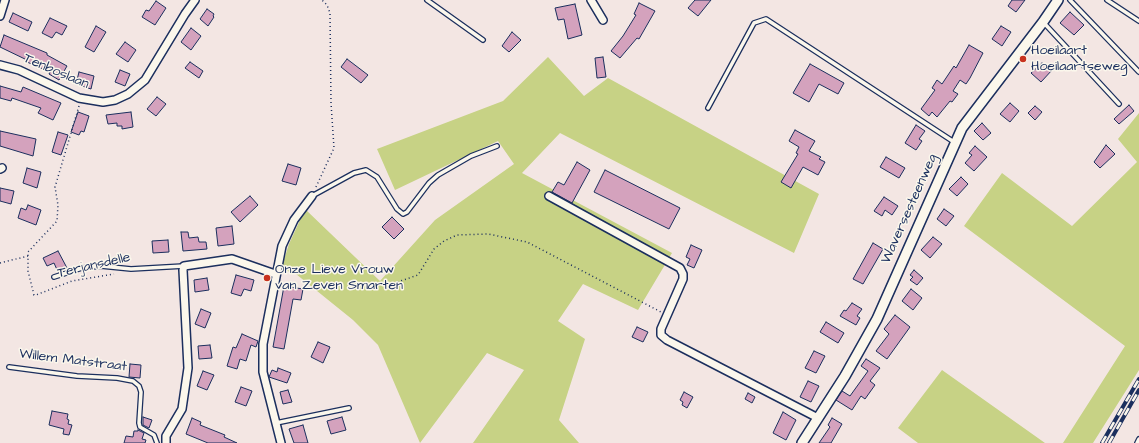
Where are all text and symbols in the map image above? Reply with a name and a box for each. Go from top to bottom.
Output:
place label: Hoeilaart Hoeilaartseweg [1031,43,1128,76]
street label: Tenboslaan [21,51,91,93]
marker: Hoeilaart Hoeilaartseweg [1018,54,1028,64]
street label: Waversesteenweg [878,152,942,266]
street label: Terjansdelle [56,249,132,283]
place label: Onze Lieve Vrouw van Zeven Smarten [275,262,403,294]
marker: Onze Lieve Vrouw van Zeven Smarten [262,273,272,283]
street label: Willem Matstraat [18,346,128,376]

